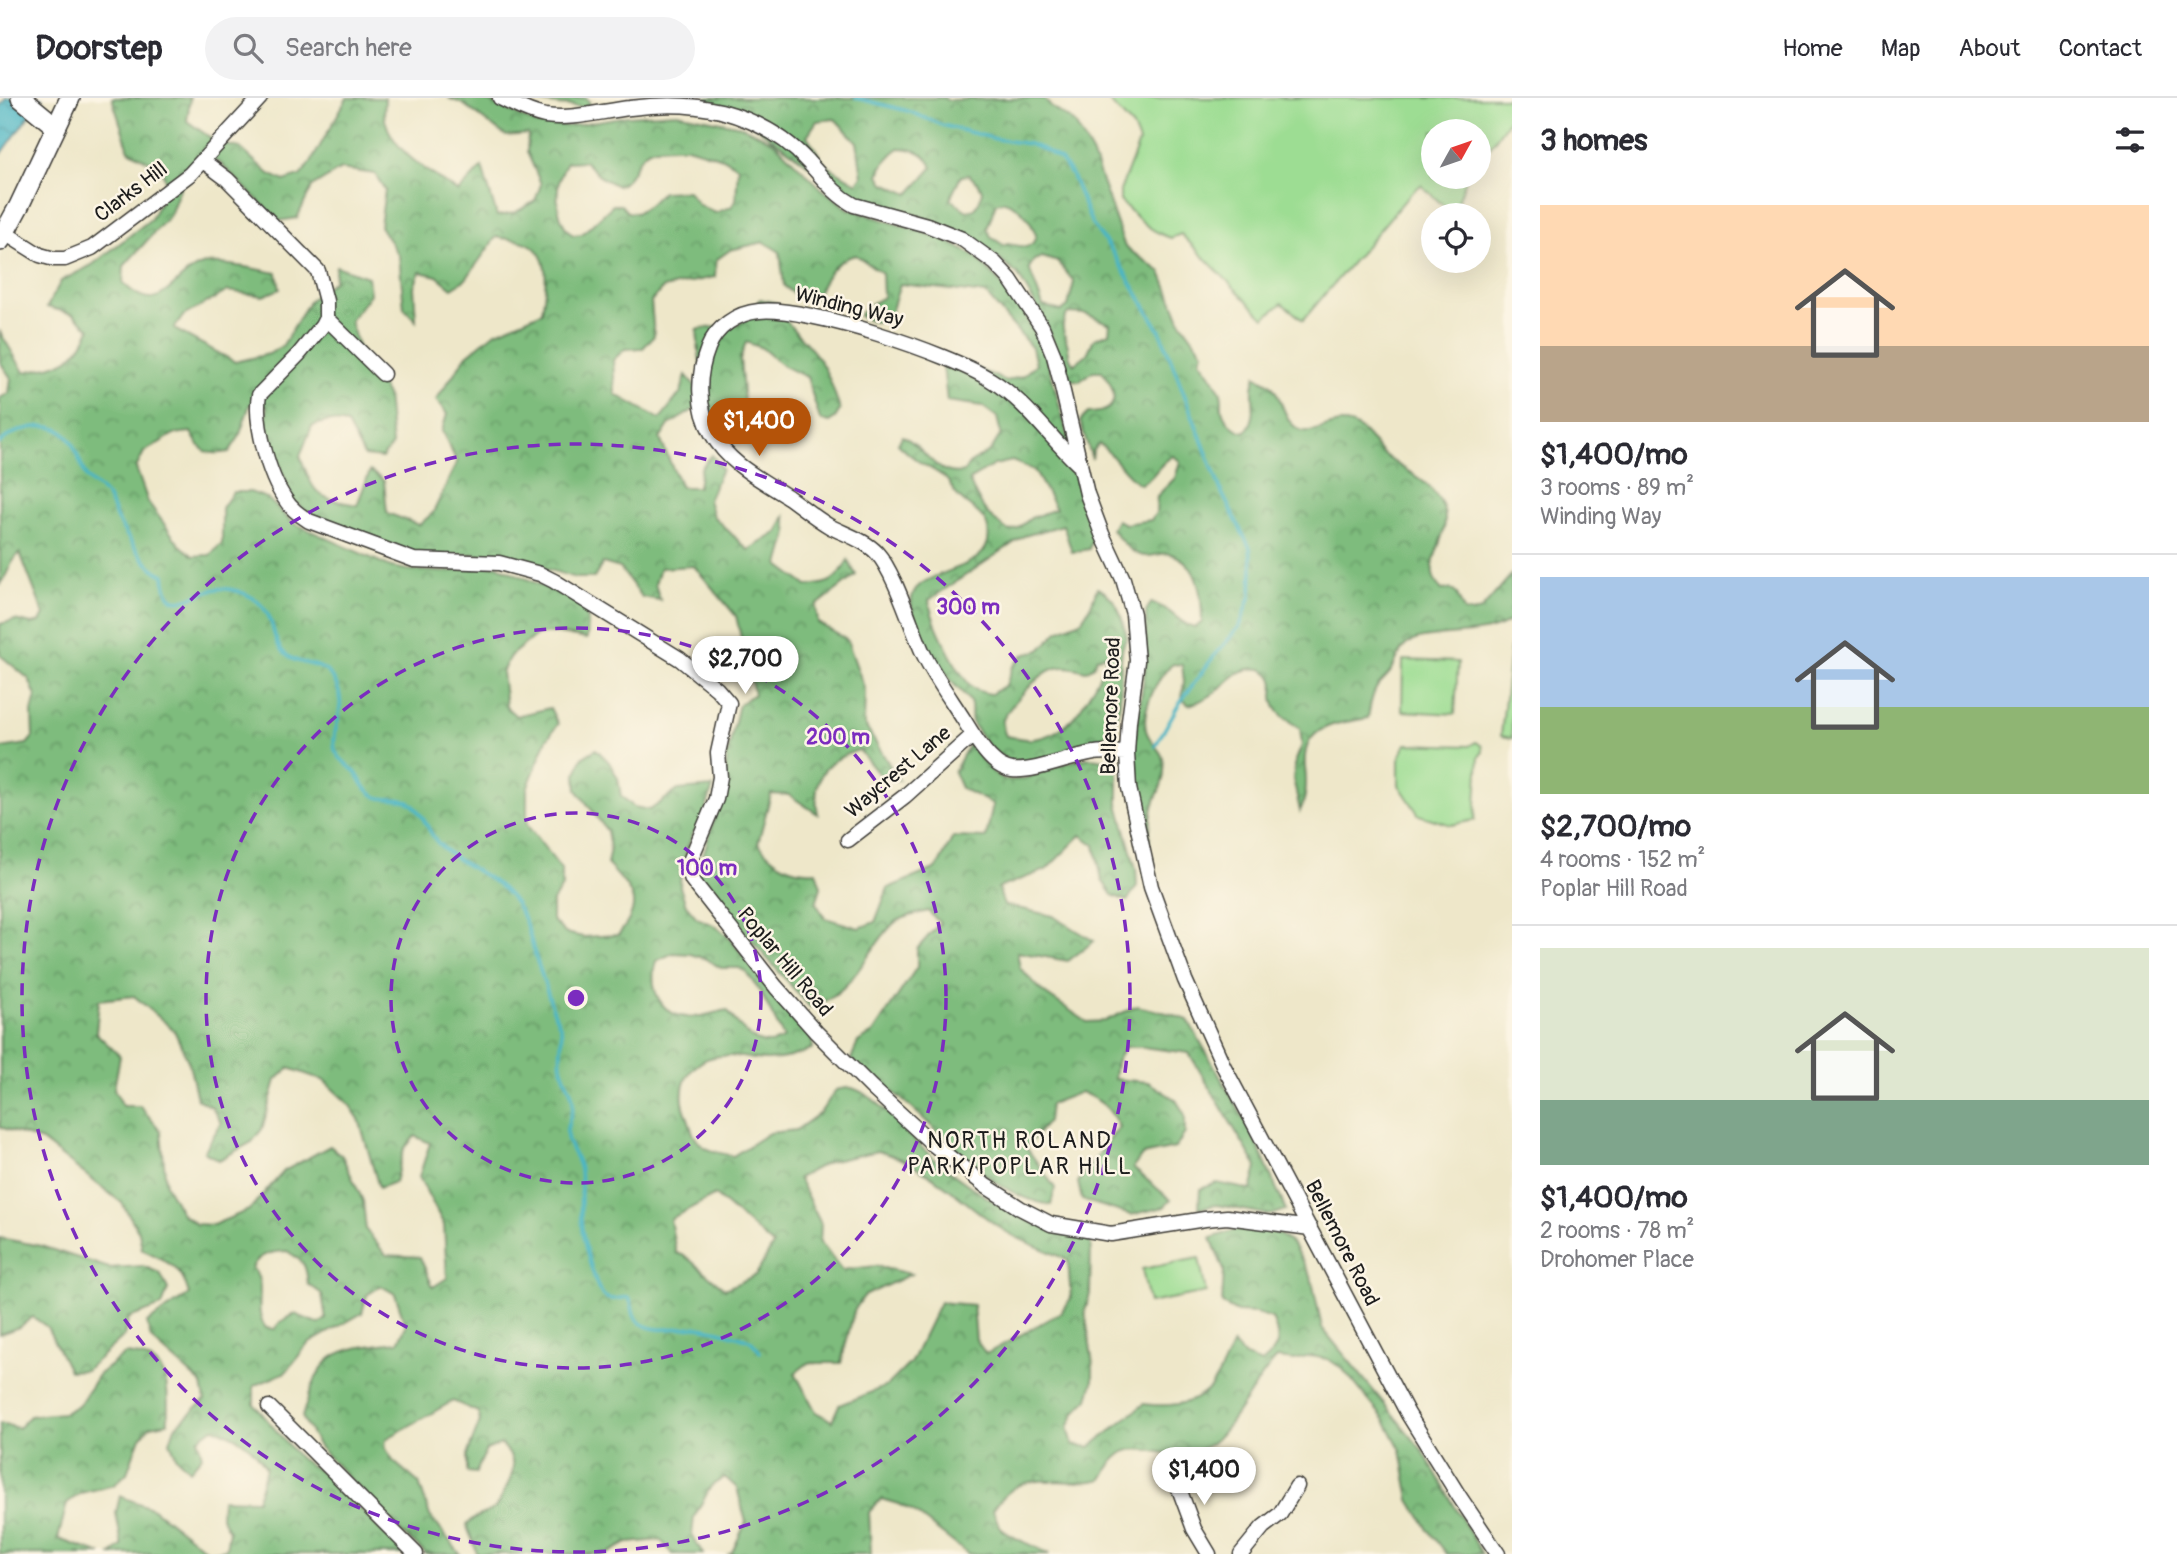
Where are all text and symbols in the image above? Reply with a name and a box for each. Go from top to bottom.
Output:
search box [205,17,695,80]
text: Doorstep [35,28,163,69]
icon: search [229,29,267,67]
text: Search here [285,32,412,64]
text: Home [1782,34,1843,63]
text: Map [1881,34,1921,63]
text: About [1959,34,2021,63]
text: Contact [2059,34,2142,63]
north arrow [1421,119,1491,189]
map controls [1421,119,1491,273]
icon: filters [2111,121,2149,159]
text: 3 homes [1540,122,1647,159]
street label: Clarks Hill [89,156,173,228]
button: locate [1421,203,1491,273]
icon: home [1782,250,1908,376]
street label: Winding Way [792,280,906,334]
pin: $1,400 [702,398,816,458]
text: $1,400 [723,406,795,435]
text: $1,400/mo [1540,436,1688,473]
text: 3 rooms · 89 m² [1540,473,1694,502]
text: Winding Way [1540,502,1661,531]
text: 300 m [936,594,1000,621]
icon: home [1782,622,1908,748]
pin: $2,700 [688,636,802,696]
street label: Bellemore Road [1095,637,1127,775]
text: $2,700 [708,644,782,673]
street label: Waycrest Lane [839,719,957,824]
text: 200 m [806,724,870,751]
text: $2,700/mo [1540,808,1691,845]
text: 4 rooms · 152 m² [1540,845,1706,874]
text: 100 m [677,855,737,882]
text: Poplar Hill Road [1540,874,1688,903]
street label: Poplar Hill Road [731,902,839,1022]
centre of rings [564,986,588,1010]
icon: home [1782,993,1908,1119]
district label: NORTH ROLAND PARK/POPLAR HILL [907,1126,1133,1181]
street label: Bellemore Road [1299,1175,1385,1311]
text: $1,400/mo [1540,1179,1688,1216]
text: 2 rooms · 78 m² [1540,1216,1694,1245]
text: Drohomer Place [1540,1245,1694,1274]
pin: $1,400 [1147,1448,1261,1507]
text: $1,400 [1168,1455,1240,1484]

